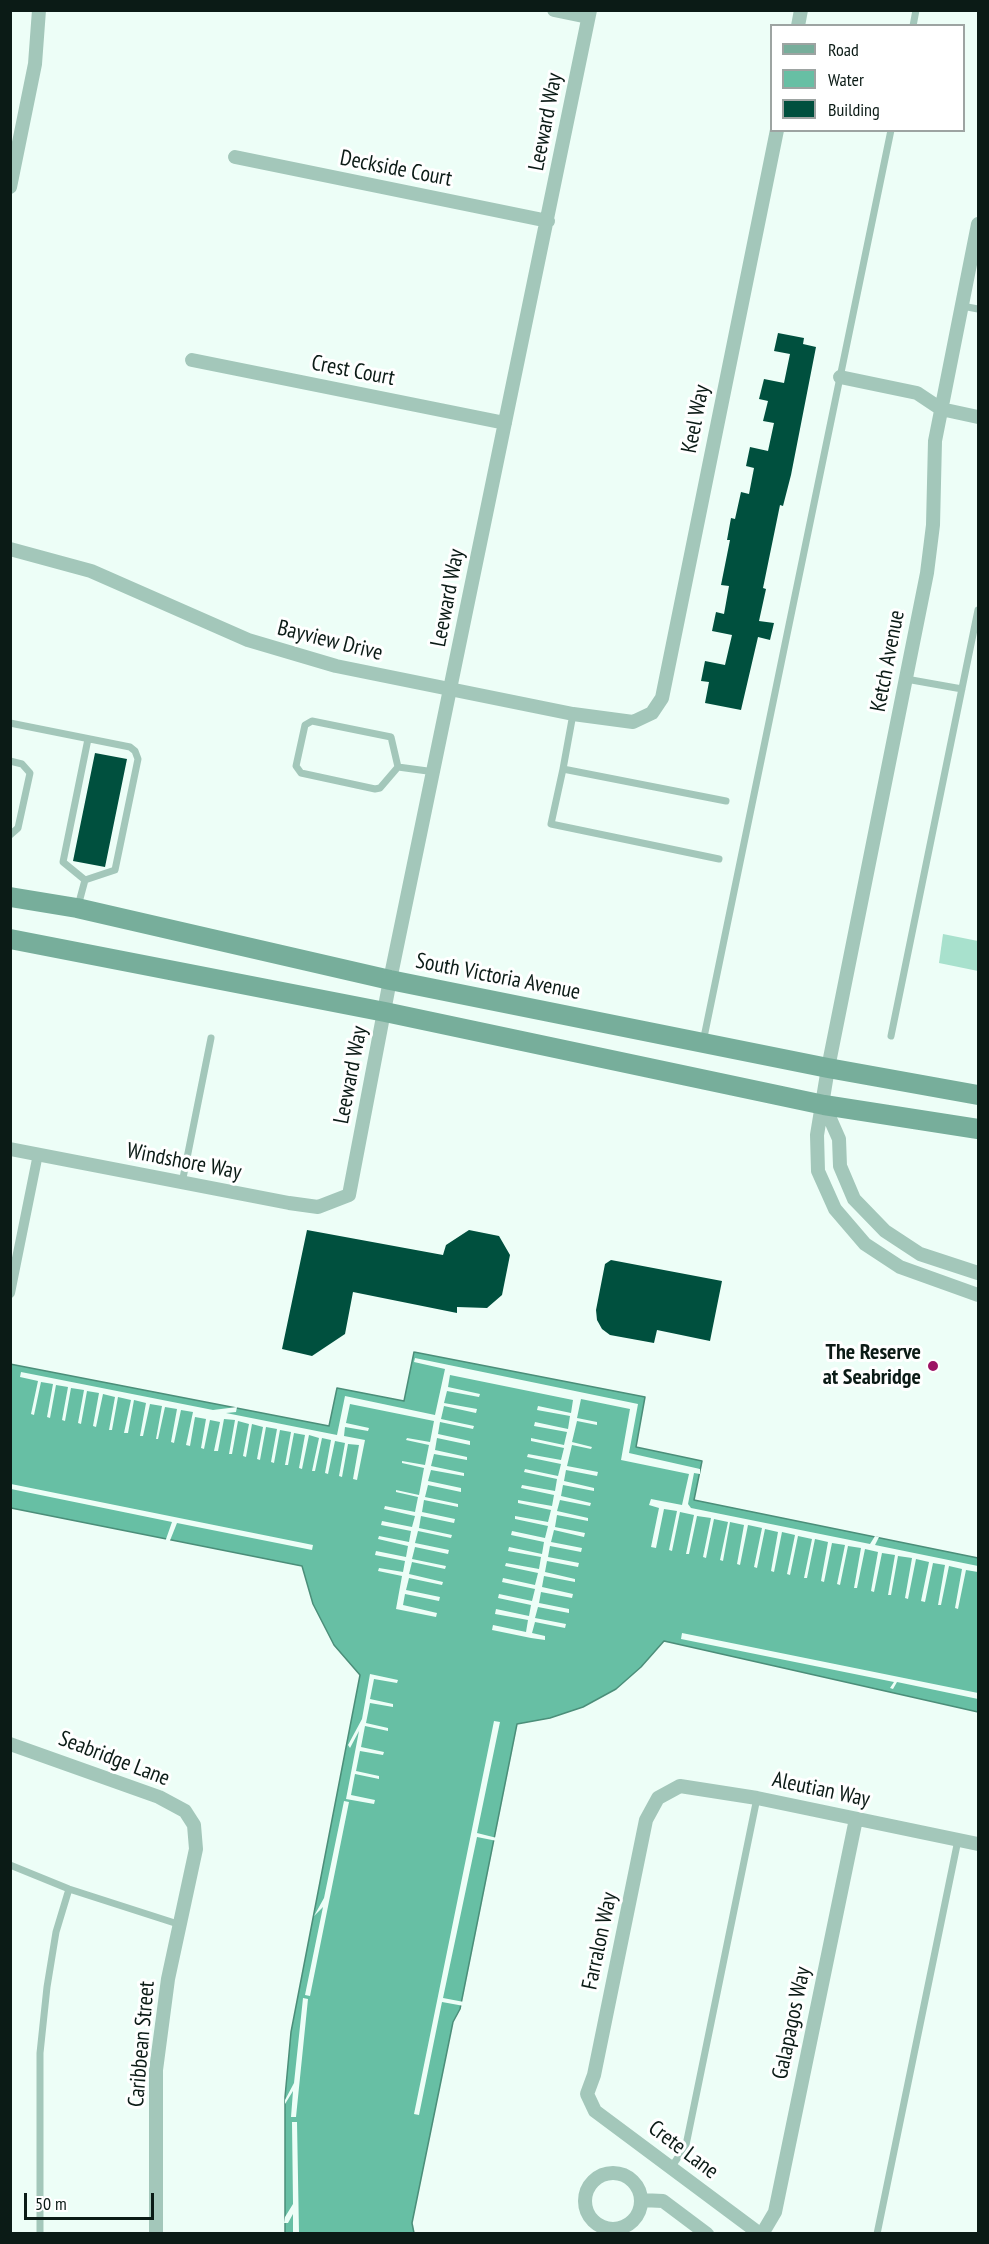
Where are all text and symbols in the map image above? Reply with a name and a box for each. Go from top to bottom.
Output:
legend [770,24,965,132]
text: Road [828,38,859,61]
text: Water [828,68,864,91]
street label: Leeward Way [524,71,568,173]
text: Building [828,98,880,121]
street label: Deckside Court [338,145,454,193]
street label: Crest Court [309,350,397,392]
street label: Keel Way [676,383,716,455]
street label: Leeward Way [426,547,470,649]
street label: Ketch Avenue [865,608,911,714]
street label: Bayview Drive [275,615,385,667]
street label: South Victoria Avenue [414,948,582,1006]
street label: Leeward Way [329,1024,373,1126]
street label: Windshore Way [124,1138,244,1186]
place label: The Reserve at Seabridge [823,1340,921,1392]
marker: The Reserve at Seabridge [926,1359,940,1373]
street label: Seabridge Lane [55,1726,173,1792]
street label: Aleutian Way [770,1767,872,1813]
street label: Farralon Way [577,1890,623,1992]
street label: Galapagos Way [767,1964,817,2082]
street label: Caribbean Street [123,1980,161,2108]
street label: Crete Lane [643,2115,723,2185]
scale bar [27,2181,158,2219]
text: 50 m [35,2192,67,2215]

